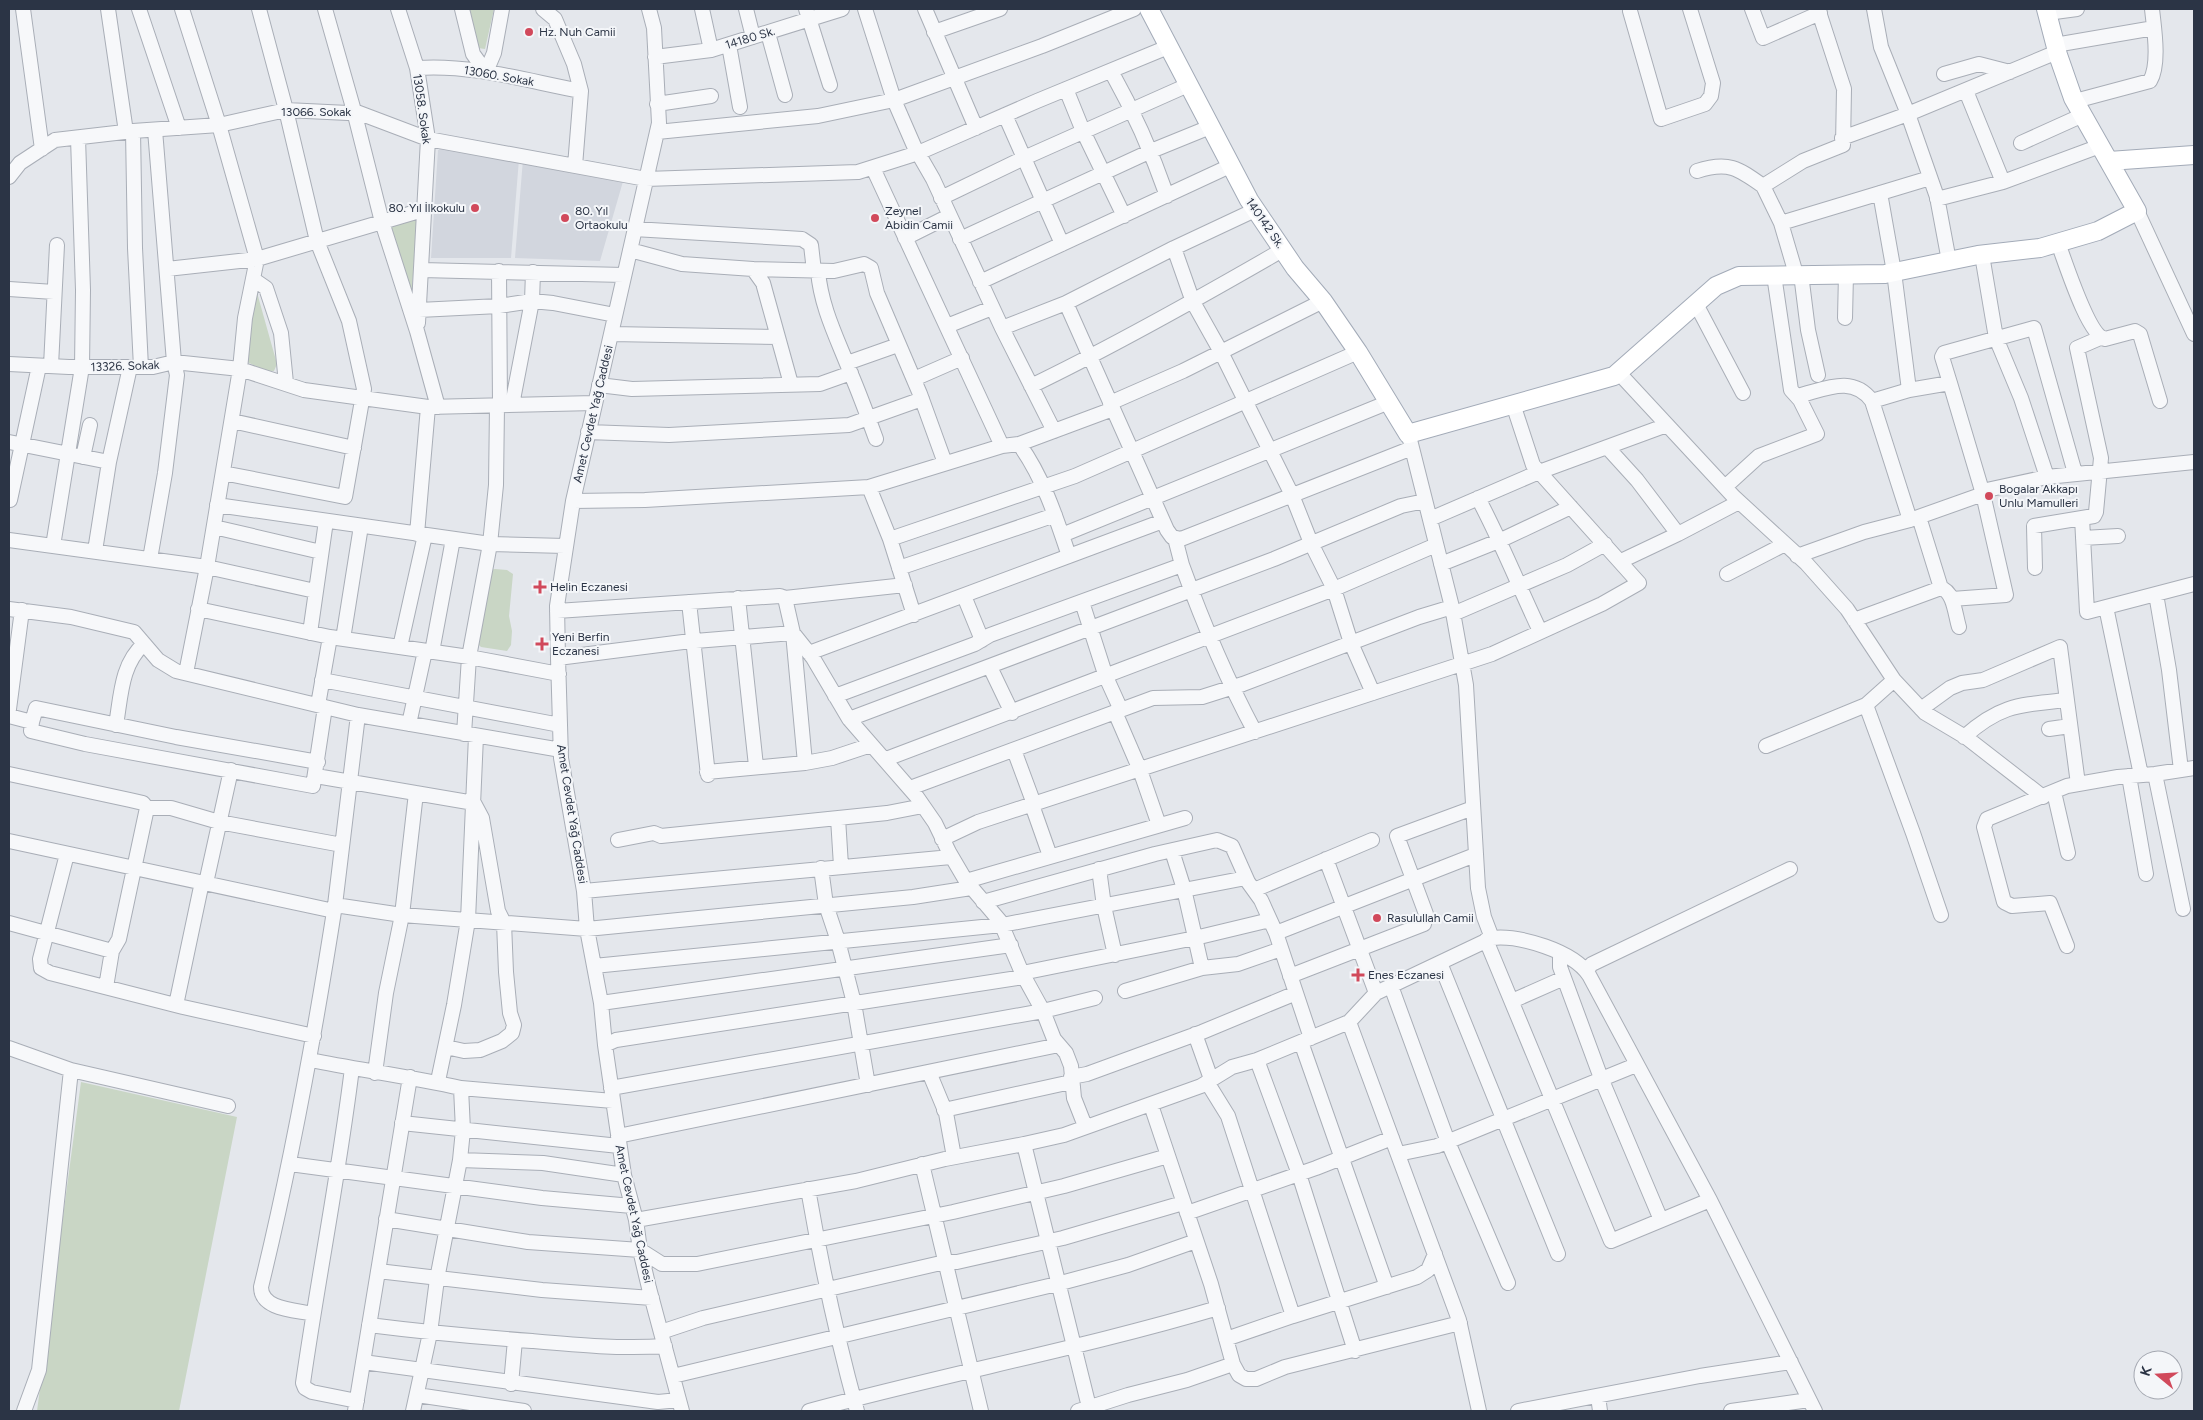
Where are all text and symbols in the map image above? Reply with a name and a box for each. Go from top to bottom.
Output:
street label: 14180 Sk. [724,24,776,52]
place label: Hz. Nuh Camii [539,25,616,39]
marker: Hz. Nuh Camii [523,26,535,38]
street label: 13060. Sokak [463,63,535,89]
street label: 13058. Sokak [410,73,434,145]
street label: 13066. Sokak [281,105,351,119]
street label: 140142 Sk. [1243,195,1287,251]
place label: 80. Yıl İlkokulu [388,201,465,215]
marker: 80. Yıl İlkokulu [469,202,481,214]
place label: 80. Yıl Ortaokulu [575,204,628,232]
place label: Zeynel Abidin Camii [885,204,953,232]
marker: 80. Yıl Ortaokulu [559,212,571,224]
marker: Zeynel Abidin Camii [869,212,881,224]
street label: Amet Cevdet Yağ Caddesi [570,344,616,484]
street label: 13326. Sokak [90,358,160,374]
place label: Bogalar Akkapı Unlu Mamulleri [1999,482,2078,510]
marker: Bogalar Akkapı Unlu Mamulleri [1983,490,1995,502]
place label: Helin Eczanesi [550,580,628,594]
marker: Helin Eczanesi [534,581,546,593]
place label: Yeni Berfin Eczanesi [552,630,610,658]
marker: Yeni Berfin Eczanesi [536,638,548,650]
street label: Amet Cevdet Yağ Caddesi [554,743,590,885]
place label: Rasulullah Camii [1387,911,1474,925]
marker: Rasulullah Camii [1371,912,1383,924]
place label: Enes Eczanesi [1368,968,1444,982]
marker: Enes Eczanesi [1352,969,1364,981]
street label: Amet Cevdet Yağ Caddesi [612,1144,656,1284]
north arrow [2133,1350,2183,1400]
text: K [2137,1363,2156,1378]

